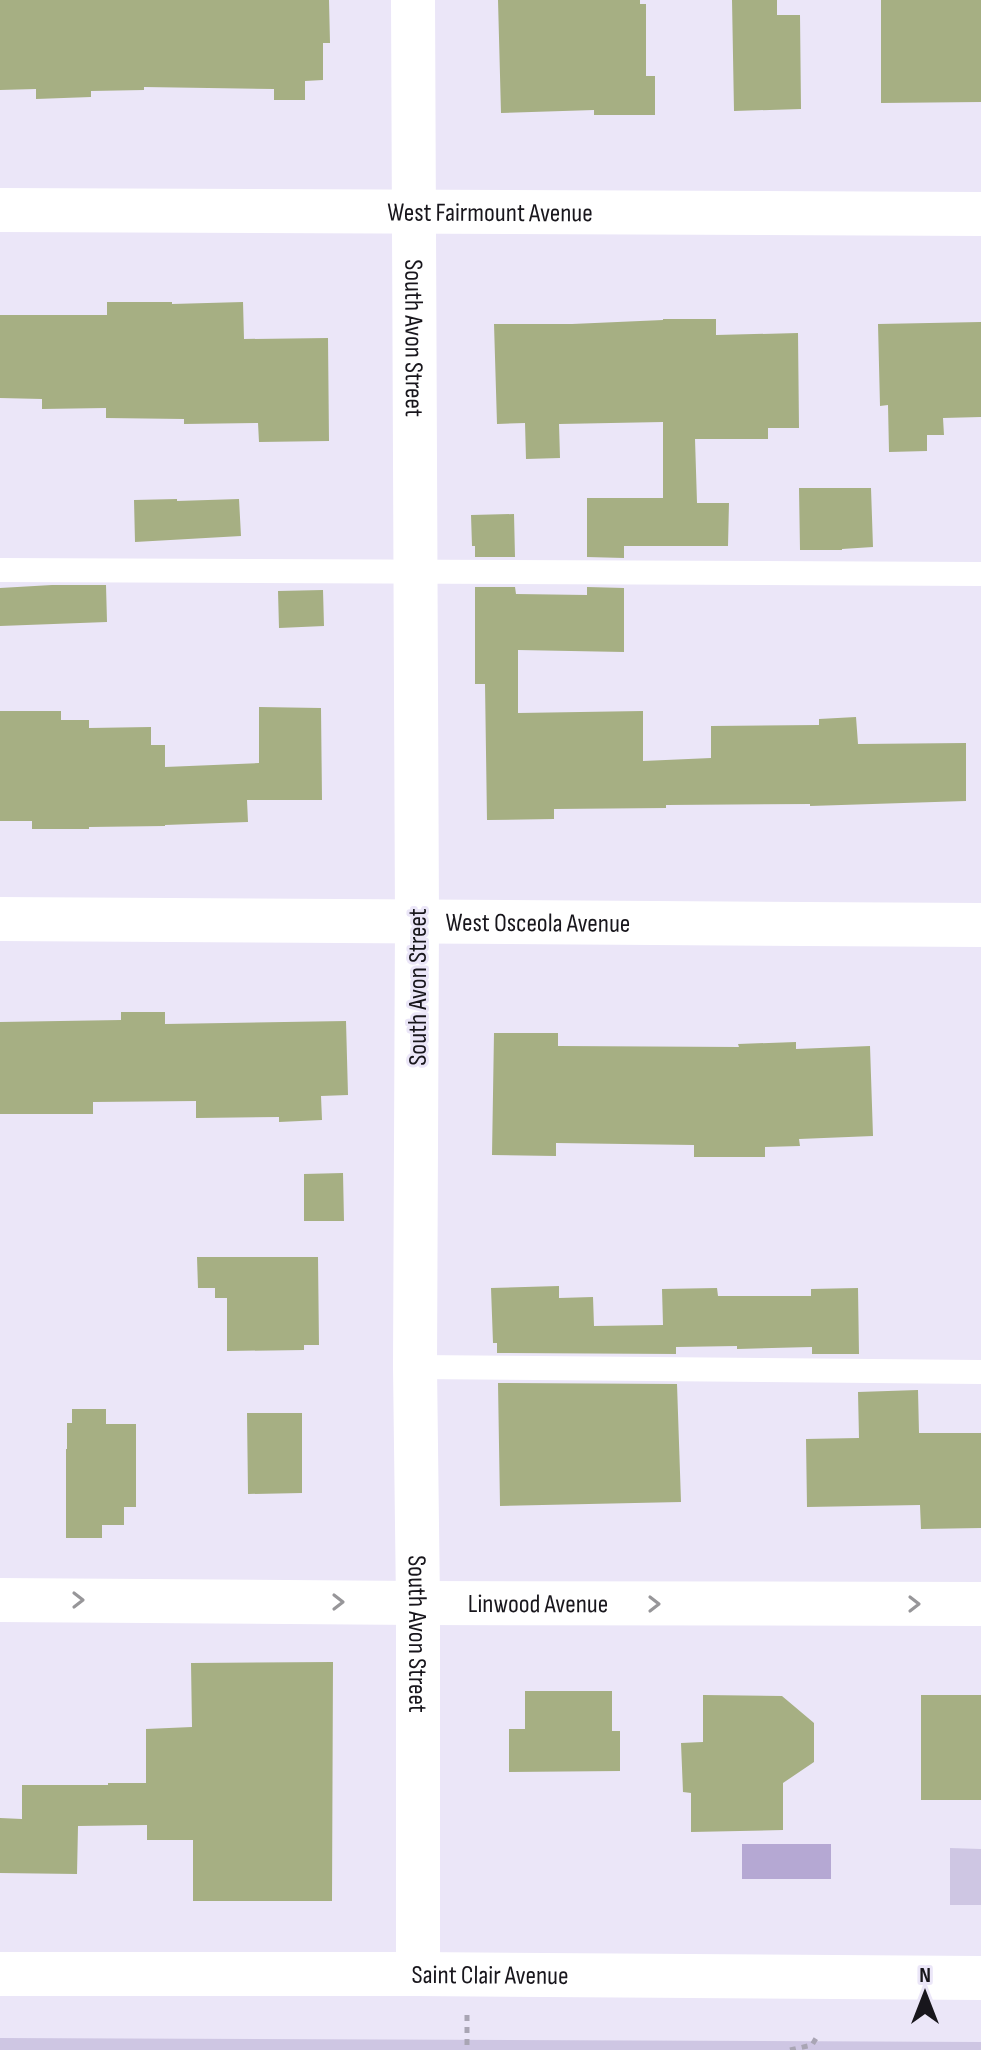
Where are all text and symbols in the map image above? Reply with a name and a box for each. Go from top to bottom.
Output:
street label: West Fairmount Avenue [387,198,593,229]
street label: South Avon Street [397,259,429,417]
street label: South Avon Street [403,908,434,1066]
street label: West Osceola Avenue [446,908,630,940]
street label: South Avon Street [400,1555,432,1713]
street label: Linwood Avenue [468,1589,608,1620]
one-way arrow [72,1591,85,1609]
one-way arrow [332,1593,345,1611]
one-way arrow [648,1595,661,1612]
one-way arrow [908,1595,921,1613]
north arrow [885,1954,965,2034]
street label: Saint Clair Avenue [412,1960,569,1992]
text: N [919,1962,931,1989]

